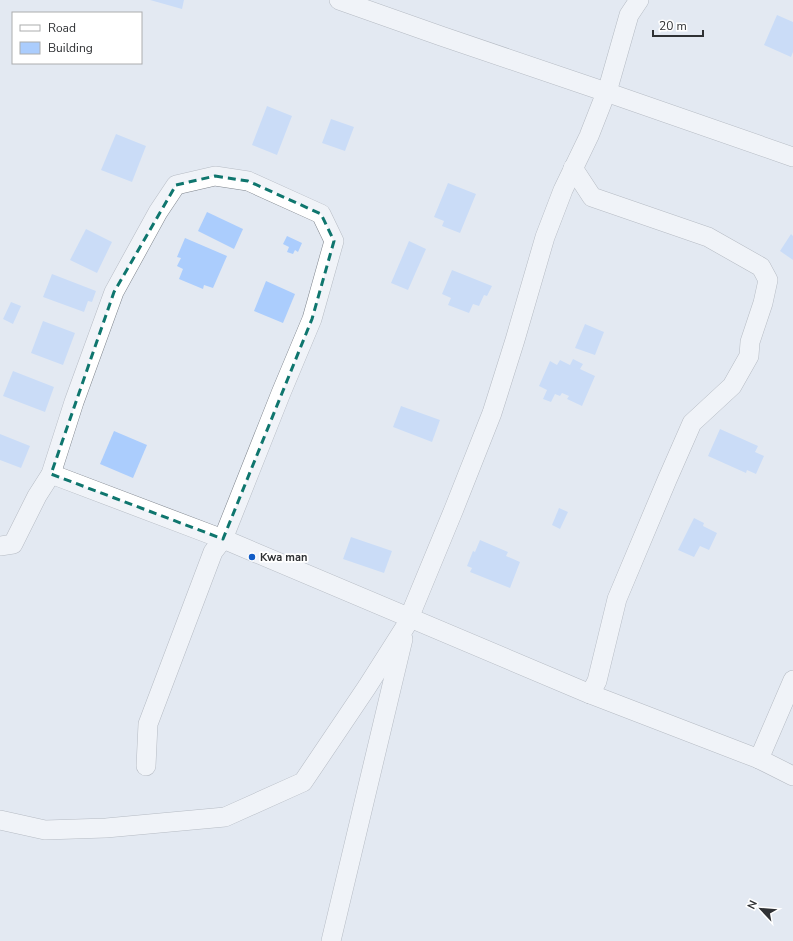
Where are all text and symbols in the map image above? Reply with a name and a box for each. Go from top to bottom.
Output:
legend [12,12,142,64]
scale bar [653,12,703,38]
text: 20 m [659,18,687,34]
text: Road [48,20,76,36]
text: Building [48,40,93,56]
place label: Kwa man [260,550,307,565]
marker: Kwa man [247,552,257,562]
north arrow [741,889,781,929]
text: N [744,898,761,912]

